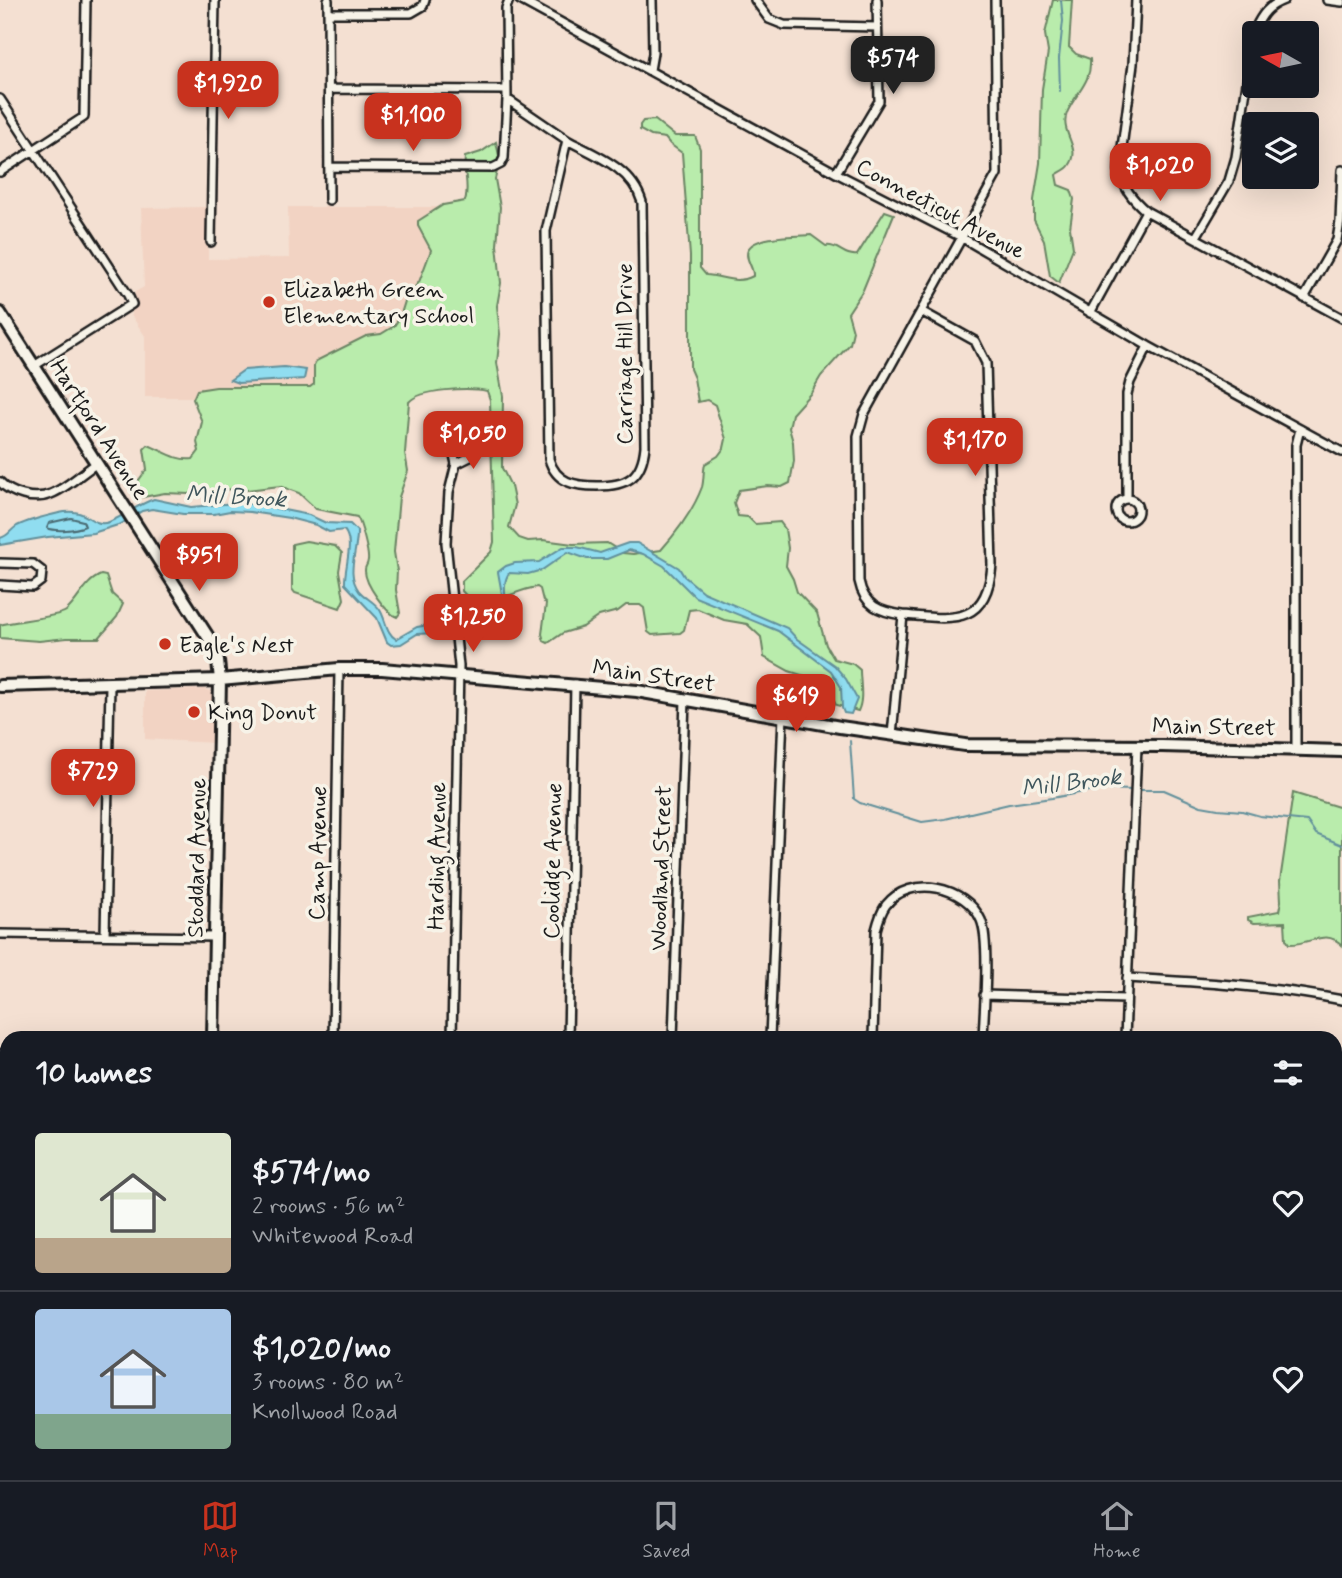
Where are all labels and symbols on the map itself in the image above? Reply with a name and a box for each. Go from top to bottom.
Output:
north arrow [1242,21,1320,98]
pin: $574 [852,36,934,96]
pin: $1,920 [171,61,285,121]
pin: $1,100 [356,94,470,153]
pin: $1,020 [1103,144,1217,203]
street label: Connecticut Avenue [850,152,1030,267]
street label: Carriage Hill Drive [611,263,641,445]
place label: Elizabeth Green Elementary School [283,276,474,332]
marker: Elizabeth Green Elementary School [261,294,277,310]
street label: Hartford Avenue [41,354,155,507]
pin: $1,050 [416,412,530,471]
pin: $1,170 [918,419,1032,478]
water label: Mill Brook [185,479,289,516]
pin: $951 [158,534,240,593]
pin: $1,250 [416,594,530,654]
place label: Eagle's Nest [179,631,294,661]
marker: Eagle's Nest [157,636,173,652]
street label: Main Street [590,654,717,700]
pin: $619 [755,674,837,734]
place label: King Donut [208,699,317,731]
marker: King Donut [186,704,202,720]
street label: Main Street [1152,712,1276,744]
pin: $729 [52,750,134,809]
water label: Mill Brook [1020,762,1125,805]
street label: Stoddard Avenue [182,778,214,938]
street label: Harding Avenue [422,782,456,930]
street label: Coolidge Avenue [538,783,572,940]
street label: Camp Avenue [303,785,335,921]
street label: Woodland Street [644,785,680,951]

